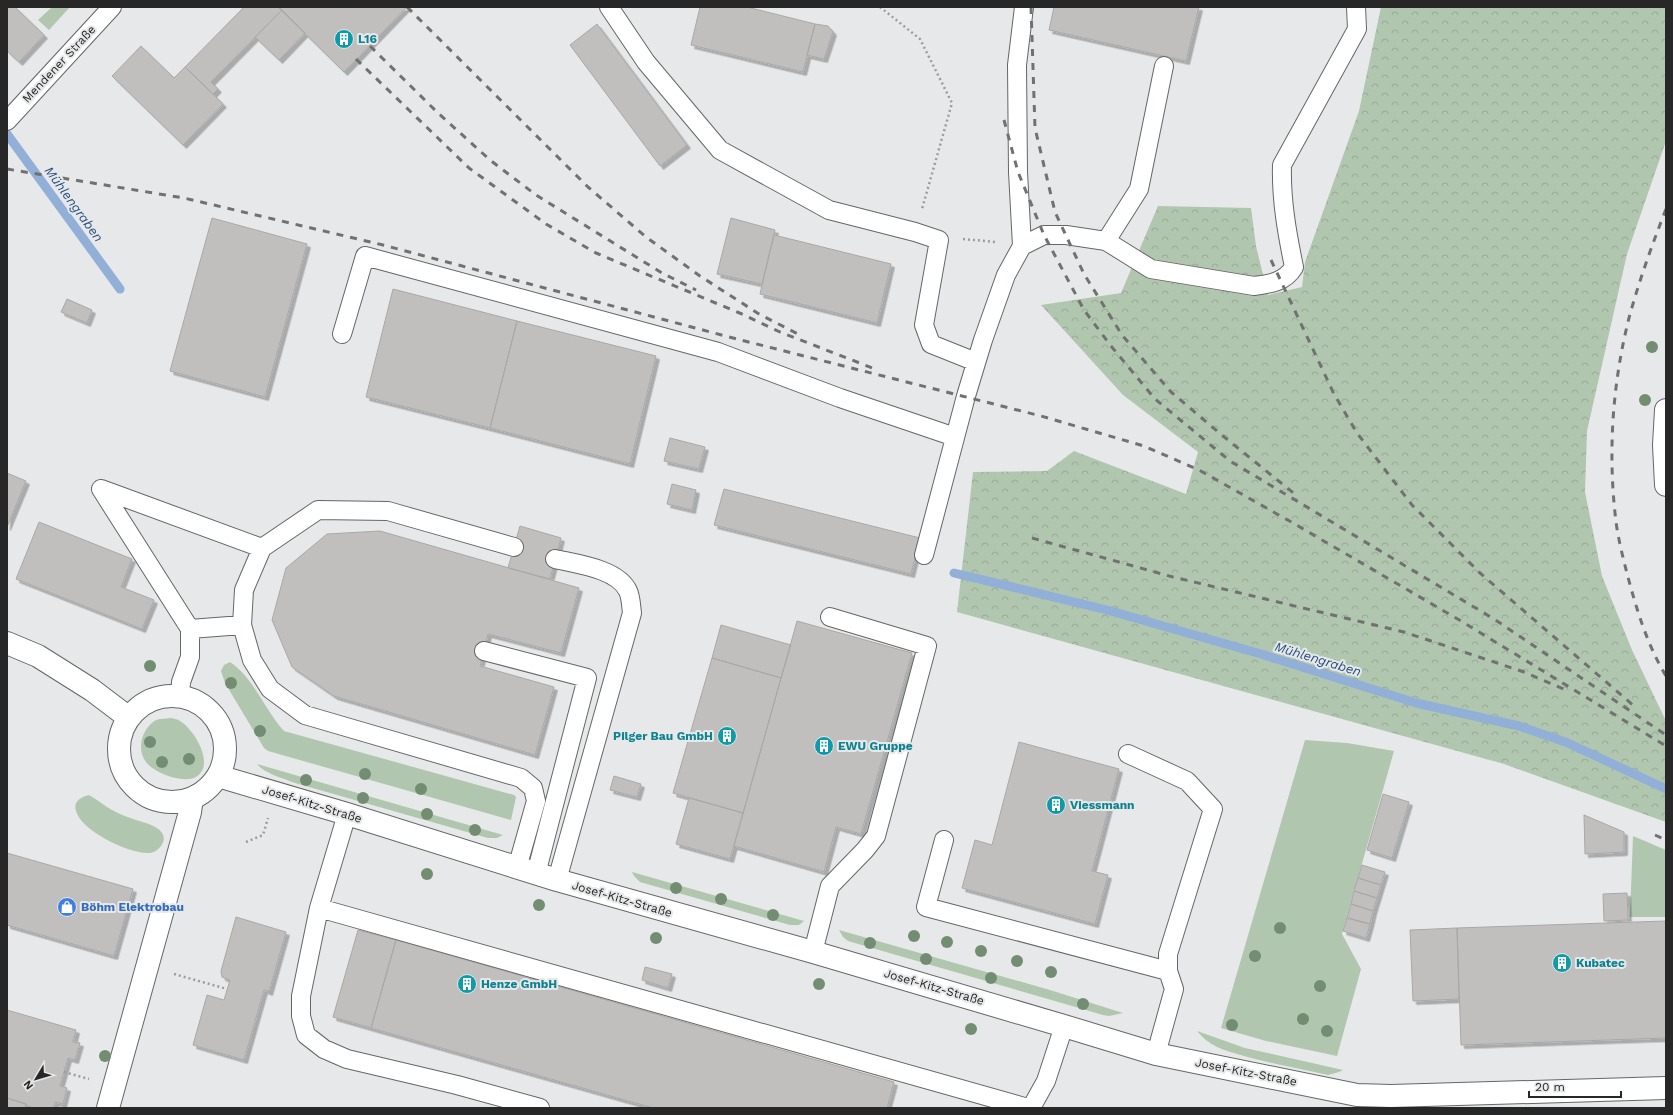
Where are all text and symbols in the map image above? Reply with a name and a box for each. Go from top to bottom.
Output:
street label: Mendener Straße [20,22,98,106]
building icon: L16 [333,28,355,50]
place label: L16 [358,32,377,46]
water label: Mühlengraben [42,163,106,245]
water label: Mühlengraben [1273,639,1363,679]
building icon: Pilger Bau GmbH [716,725,738,747]
place label: Pilger Bau GmbH [613,729,713,743]
building icon: EWU Gruppe [813,735,835,757]
place label: EWU Gruppe [838,739,913,753]
street label: Josef-Kitz-Straße [260,782,364,826]
building icon: Viessmann [1045,794,1067,816]
place label: Viessmann [1070,798,1135,812]
street label: Josef-Kitz-Straße [570,878,674,920]
shop icon: Böhm Elektrobau [56,896,78,918]
place label: Böhm Elektrobau [81,900,184,914]
building icon: Kubatec [1551,952,1573,974]
place label: Kubatec [1576,956,1625,970]
street label: Josef-Kitz-Straße [882,966,986,1008]
building icon: Henze GmbH [456,973,478,995]
place label: Henze GmbH [481,977,557,991]
street label: Josef-Kitz-Straße [1194,1055,1298,1089]
north arrow [16,1059,56,1099]
scale bar [1529,1073,1621,1099]
text: N [21,1078,36,1092]
text: 20 m [1535,1080,1565,1094]

